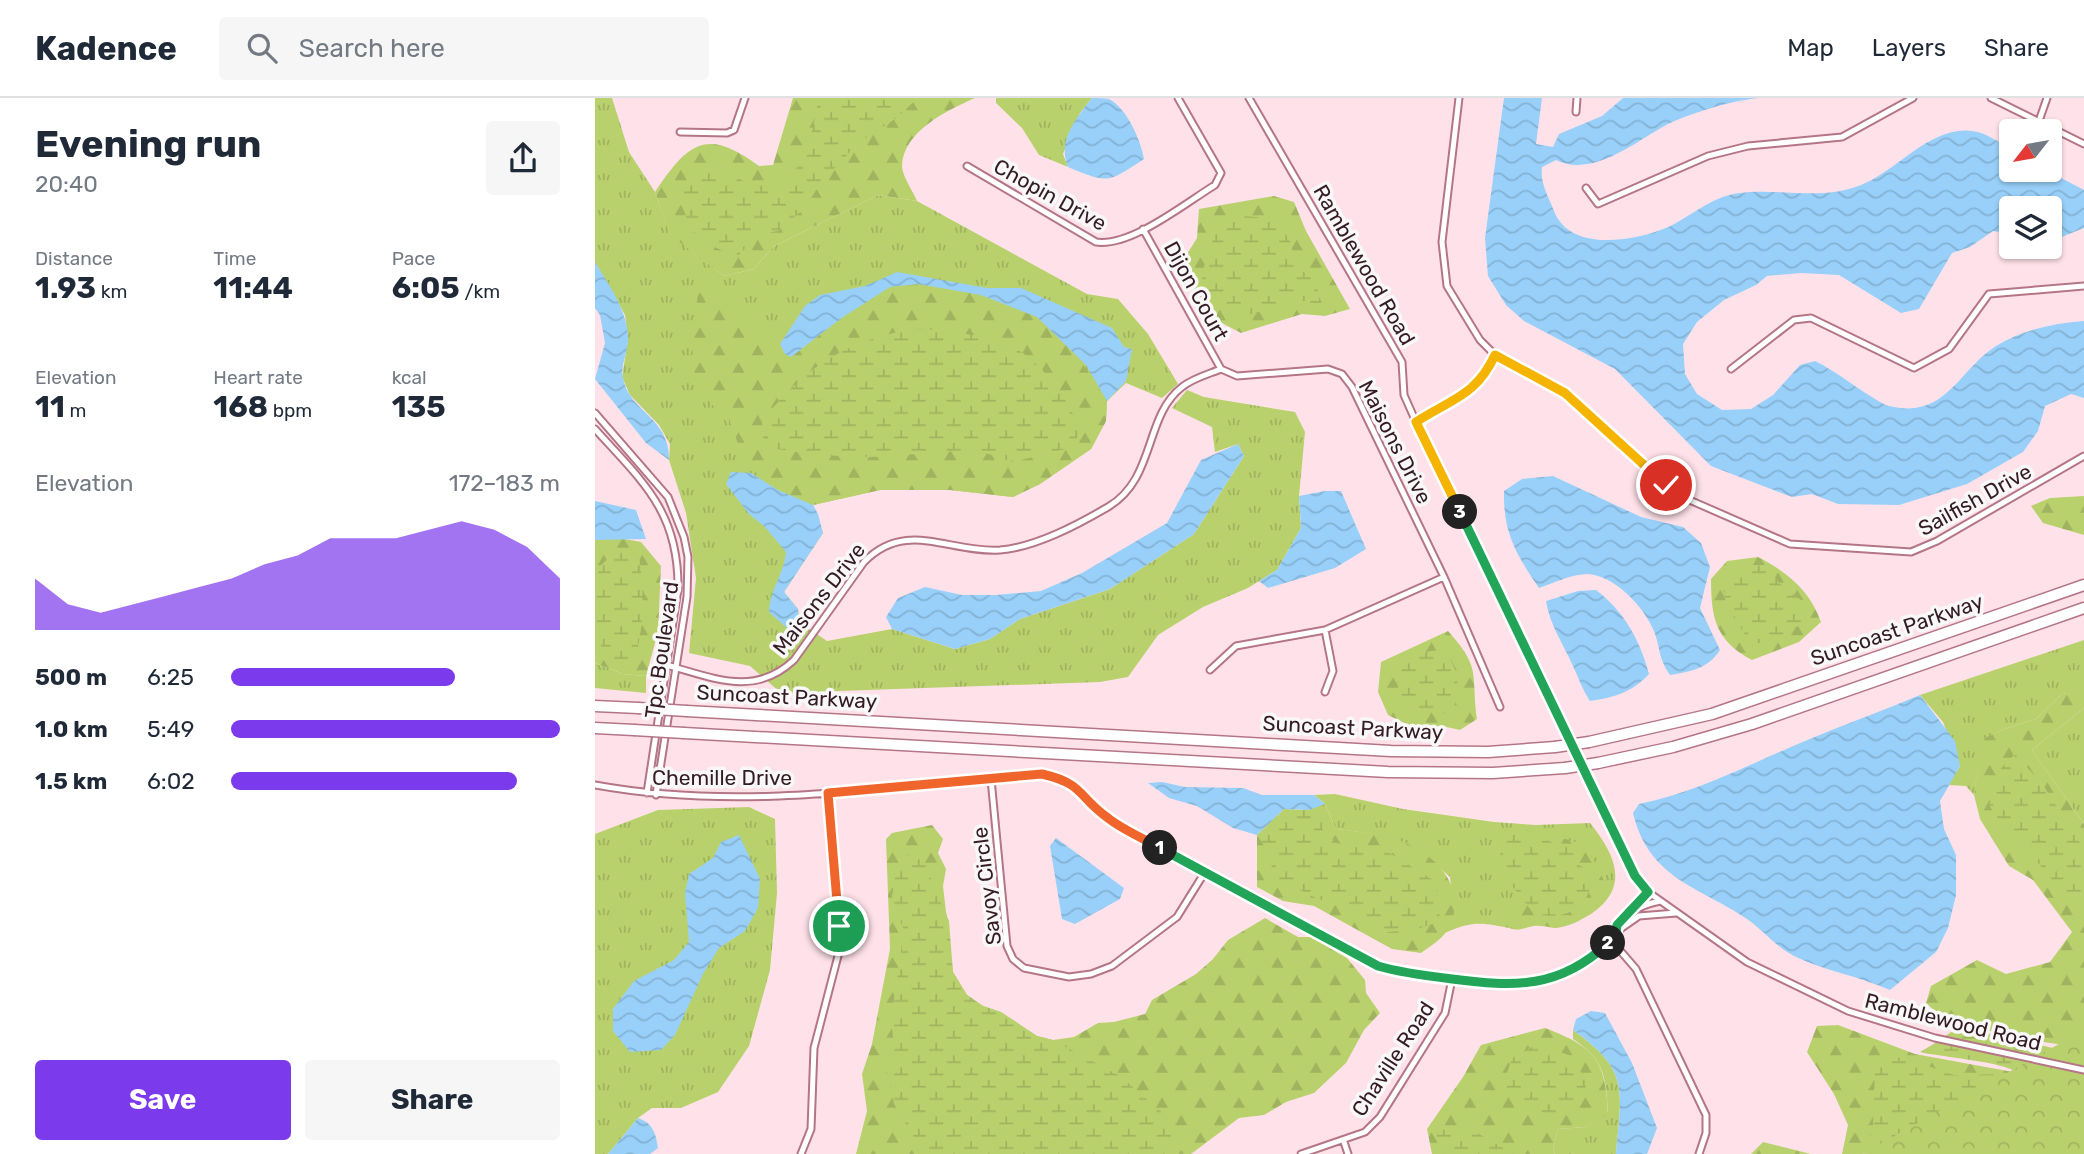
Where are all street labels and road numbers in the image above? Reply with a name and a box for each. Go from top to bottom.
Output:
street label: Chopin Drive [990,153,1111,236]
street label: Ramblewood Road [1308,180,1421,349]
street label: Dijon Court [1159,237,1234,345]
street label: Maisons Drive [1354,376,1437,508]
street label: Sailfish Drive [1914,458,2036,541]
street label: Maisons Drive [767,538,870,660]
street label: Tpc Boulevard [640,580,683,720]
street label: Suncoast Parkway [1807,588,1987,671]
street label: Suncoast Parkway [696,679,878,714]
street label: Suncoast Parkway [1262,710,1444,745]
street label: Chemille Drive [652,765,792,790]
street label: Savoy Circle [967,826,1006,947]
street label: Ramblewood Road [1862,987,2044,1056]
street label: Chaville Road [1346,997,1439,1121]

